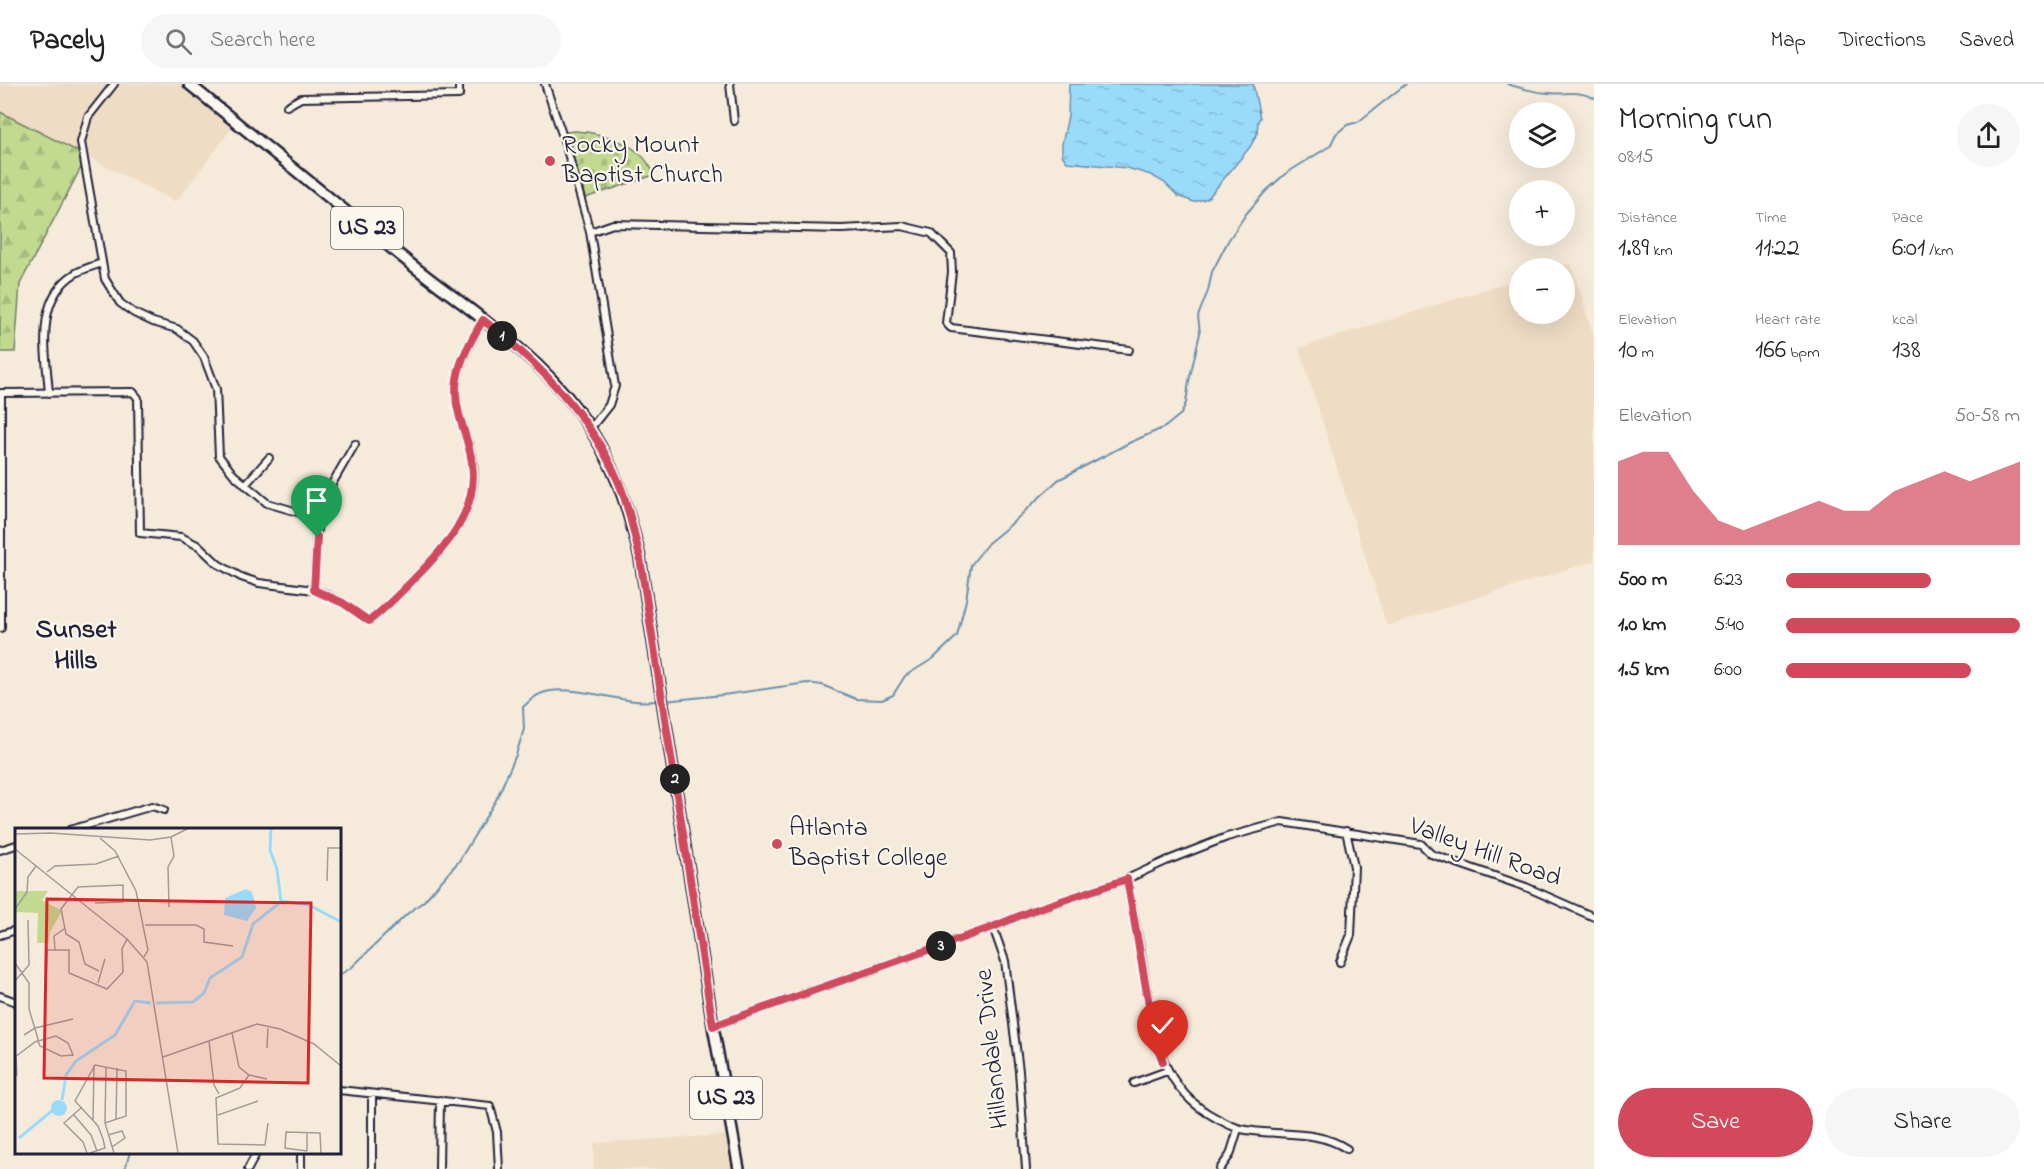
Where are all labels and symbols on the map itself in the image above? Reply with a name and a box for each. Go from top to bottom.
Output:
place label: Rocky Mount Baptist Church [561,127,723,195]
marker: Rocky Mount Baptist Church [543,154,557,168]
road number: US 23 [331,207,403,249]
pin: 1 [487,321,517,351]
pin [291,475,342,537]
district label: Sunset Hills [36,611,117,681]
pin: 2 [660,764,690,794]
street label: Valley Hill Road [1403,808,1567,898]
place label: Atlanta Baptist College [788,810,948,878]
inset map [15,828,340,1154]
marker: Atlanta Baptist College [770,837,784,851]
pin: 3 [926,931,956,961]
street label: Hillandale Drive [966,967,1020,1131]
pin [1137,1000,1188,1062]
road number: US 23 [690,1077,762,1119]

